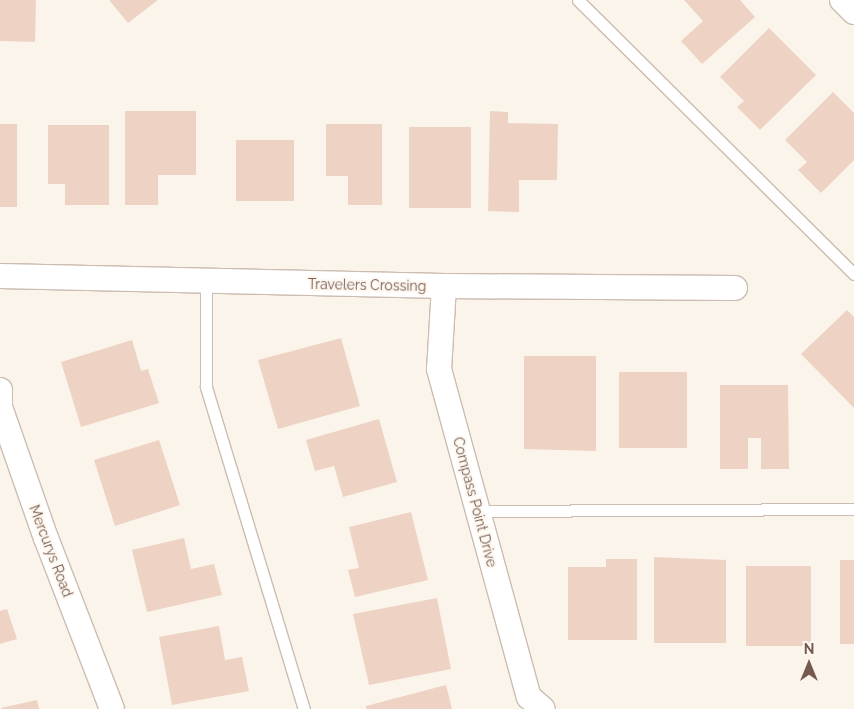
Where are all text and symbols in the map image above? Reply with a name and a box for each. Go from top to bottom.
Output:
street label: Travelers Crossing [308,276,426,294]
street label: Compass Point Drive [450,435,500,569]
street label: Mercurys Road [26,503,76,599]
north arrow [784,639,834,689]
text: N [804,641,814,657]

